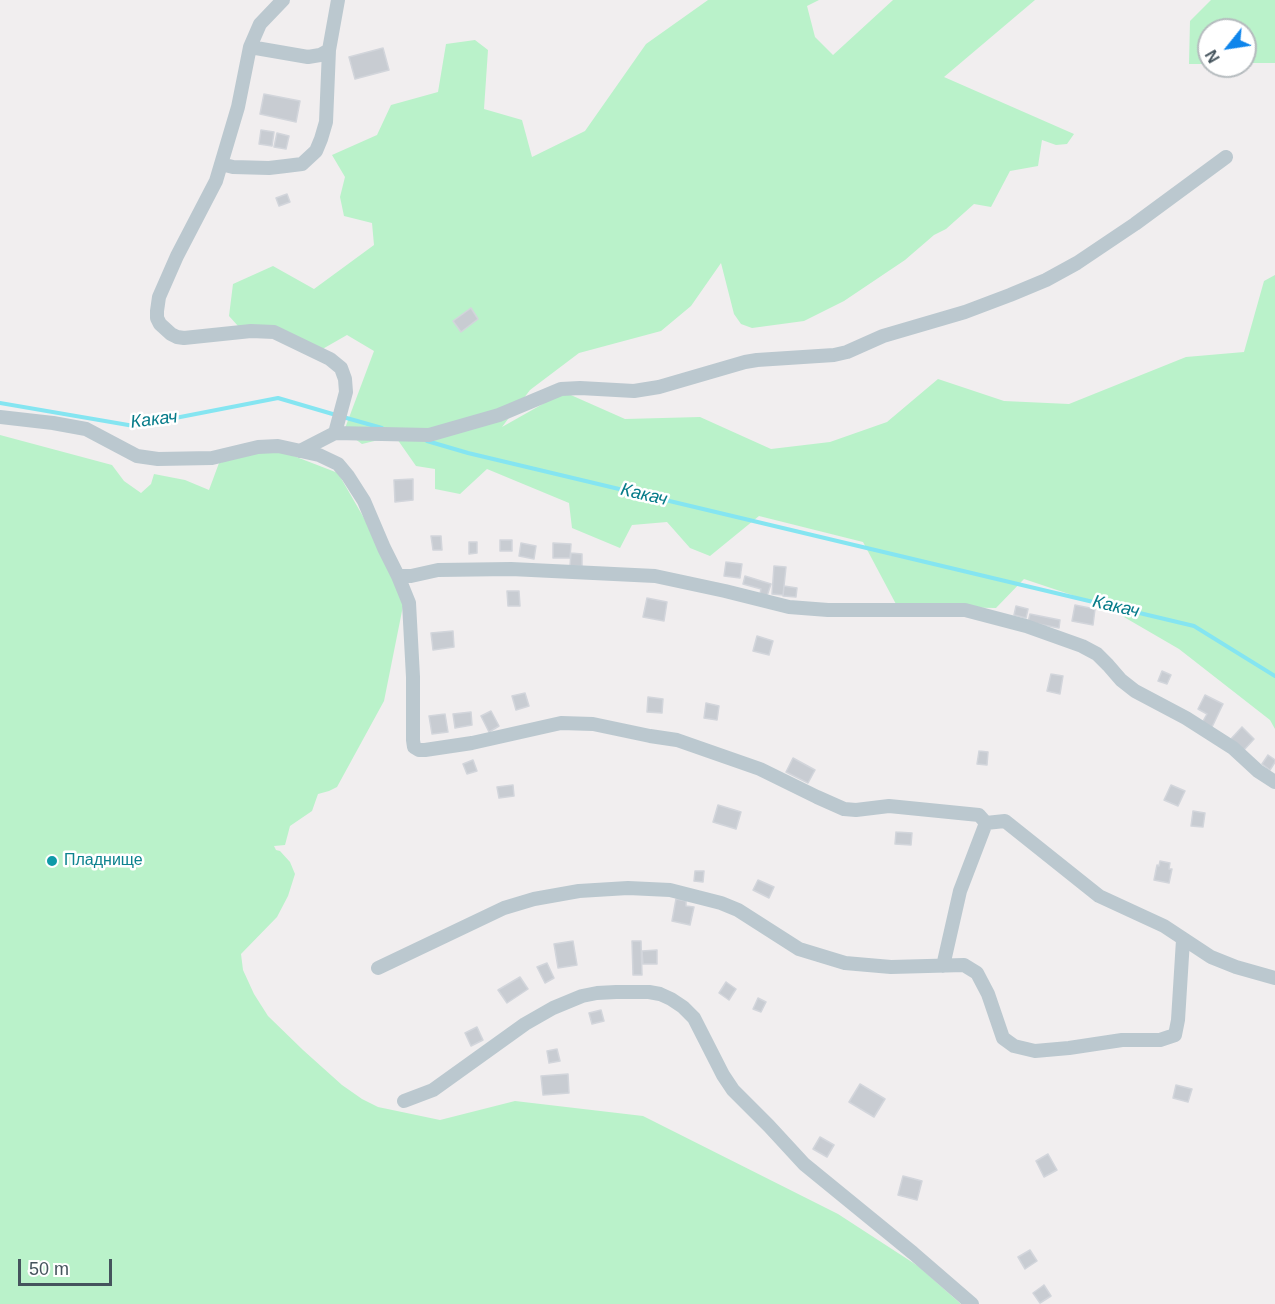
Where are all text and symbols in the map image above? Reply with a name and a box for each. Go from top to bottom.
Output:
north arrow [1197,18,1257,78]
text: N [1202,47,1223,66]
water label: Какач [129,406,179,434]
water label: Какач [619,479,669,511]
water label: Какач [1091,591,1141,623]
place label: Пладнище [64,851,143,871]
marker: Пладнище [45,854,59,868]
scale bar [21,1247,116,1285]
text: 50 m [29,1259,69,1279]

